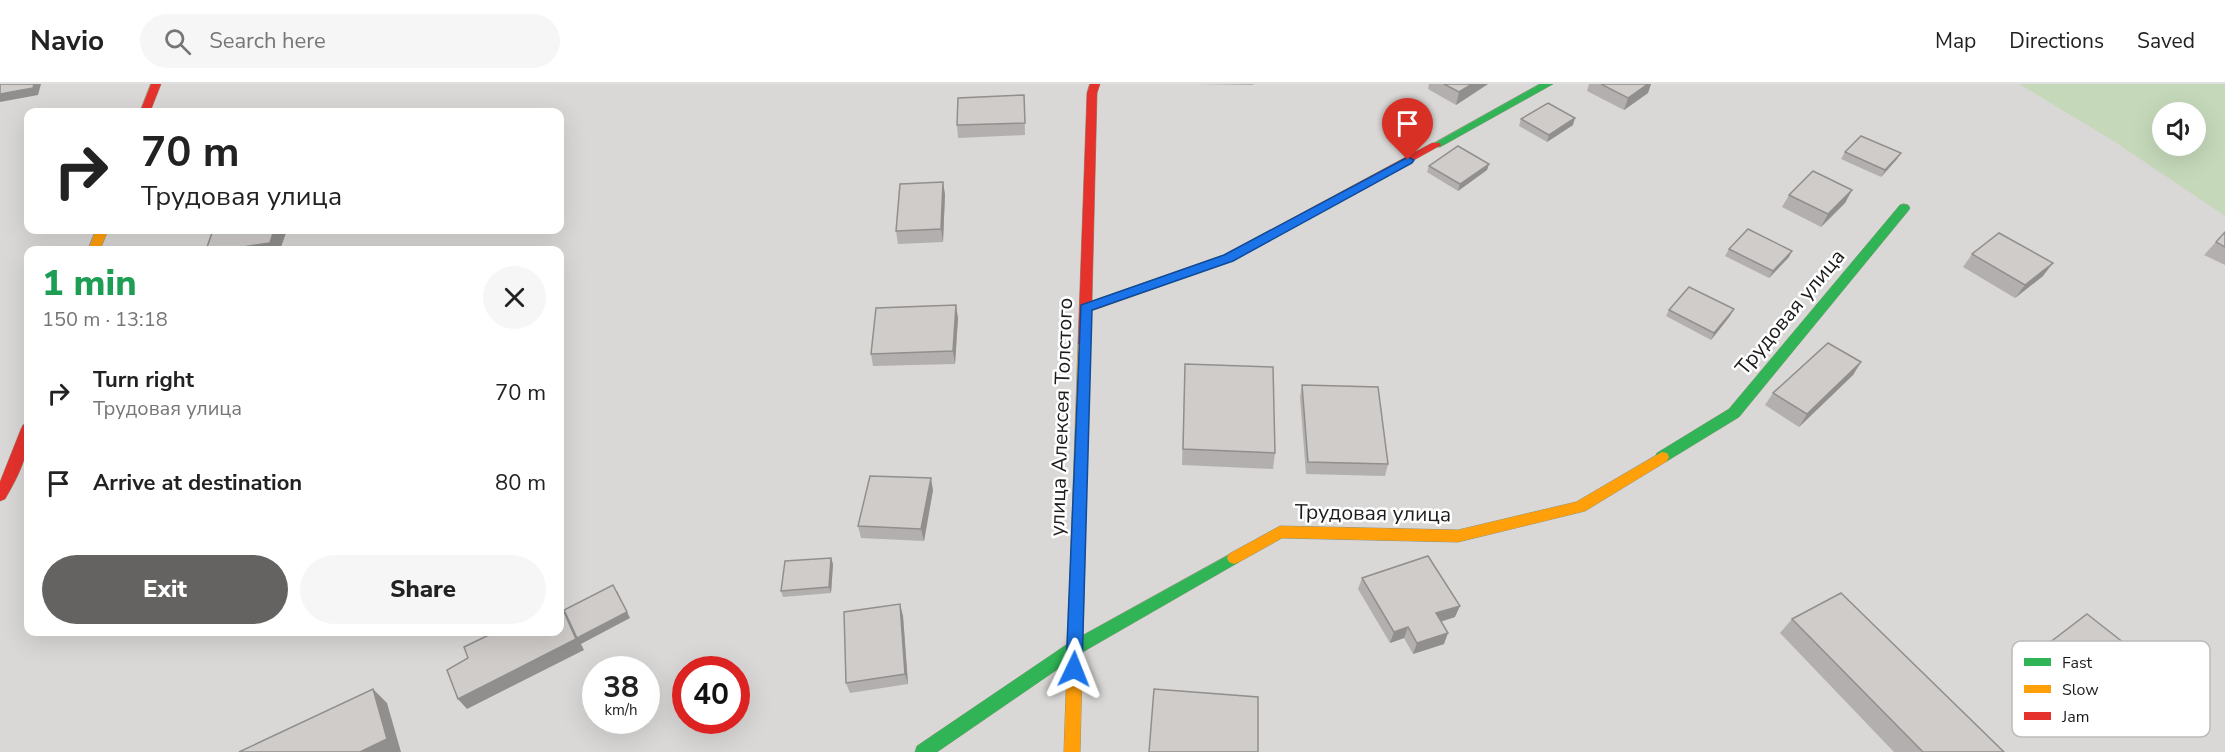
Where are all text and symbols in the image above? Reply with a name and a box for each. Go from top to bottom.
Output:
search box [140,14,560,68]
text: Navio [30,22,104,60]
icon: search [161,25,194,58]
text: Search here [209,26,326,56]
text: Map [1935,27,1976,55]
text: Directions [2009,27,2104,55]
text: Saved [2137,27,2195,55]
pin [1382,98,1433,160]
map controls [2152,102,2206,156]
button: sound [2152,102,2206,156]
icon: arrive [1391,107,1424,140]
text: 70 m [141,124,240,181]
icon: right [42,132,120,210]
text: Трудовая улица [141,178,342,215]
street label: Трудовая улица [1729,243,1851,381]
text: 1 min [42,259,137,308]
button: close [483,266,546,329]
street label: улица Алексея Толстого [1043,297,1079,537]
text: 150 m · 13:18 [42,306,168,333]
text: Turn right [93,365,194,395]
icon: right [42,377,75,410]
text: 70 m [495,378,546,408]
text: Трудовая улица [93,395,242,422]
icon: arrive [42,467,75,500]
text: Arrive at destination [93,468,302,498]
text: 80 m [495,468,546,498]
street label: Трудовая улица [1295,498,1451,528]
button: Exit [42,555,288,624]
button: Share [300,555,546,624]
position arrow [1042,637,1106,701]
legend [2012,641,2210,737]
text: Fast [2062,652,2093,674]
speed limit sign: 40 [672,656,750,734]
text: 38 [603,667,639,708]
text: Slow [2062,679,2099,701]
text: km/h [604,700,638,720]
text: Jam [2061,706,2089,728]

